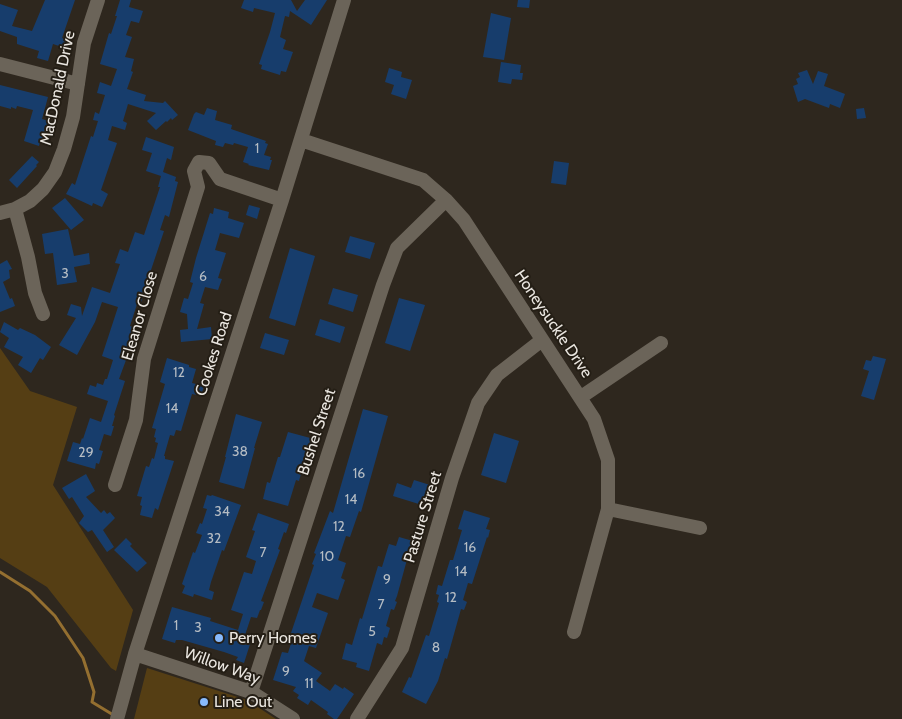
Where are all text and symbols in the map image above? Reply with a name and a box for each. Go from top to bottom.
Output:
street label: MacDonald Drive [36,29,80,147]
house number: 1 [255,141,259,157]
house number: 3 [61,266,69,282]
street label: Honeysuckle Drive [510,267,596,381]
street label: Eleanor Close [118,269,162,363]
house number: 6 [199,269,207,285]
street label: Cookes Road [191,310,237,398]
house number: 12 [173,365,185,381]
street label: Bushel Street [294,386,340,478]
house number: 14 [166,401,178,417]
house number: 38 [232,444,248,460]
house number: 29 [78,445,94,461]
house number: 16 [353,466,365,482]
street label: Pasture Street [400,469,446,565]
house number: 14 [345,492,357,508]
house number: 34 [214,504,230,520]
house number: 12 [333,519,345,535]
house number: 32 [207,531,221,547]
house number: 16 [464,540,476,556]
house number: 7 [259,545,267,561]
house number: 10 [320,549,334,565]
house number: 14 [455,564,467,580]
house number: 9 [383,572,391,588]
house number: 12 [445,590,457,606]
house number: 7 [377,597,385,613]
house number: 1 [174,618,178,634]
house number: 3 [194,620,202,636]
house number: 5 [368,624,376,640]
place label: Perry Homes [229,628,317,648]
marker: Perry Homes [213,632,225,644]
house number: 8 [432,640,440,656]
street label: Willow Way [181,643,263,689]
house number: 9 [282,664,290,680]
house number: 11 [304,676,314,692]
place label: Line Out [214,692,272,712]
marker: Line Out [198,696,210,708]

